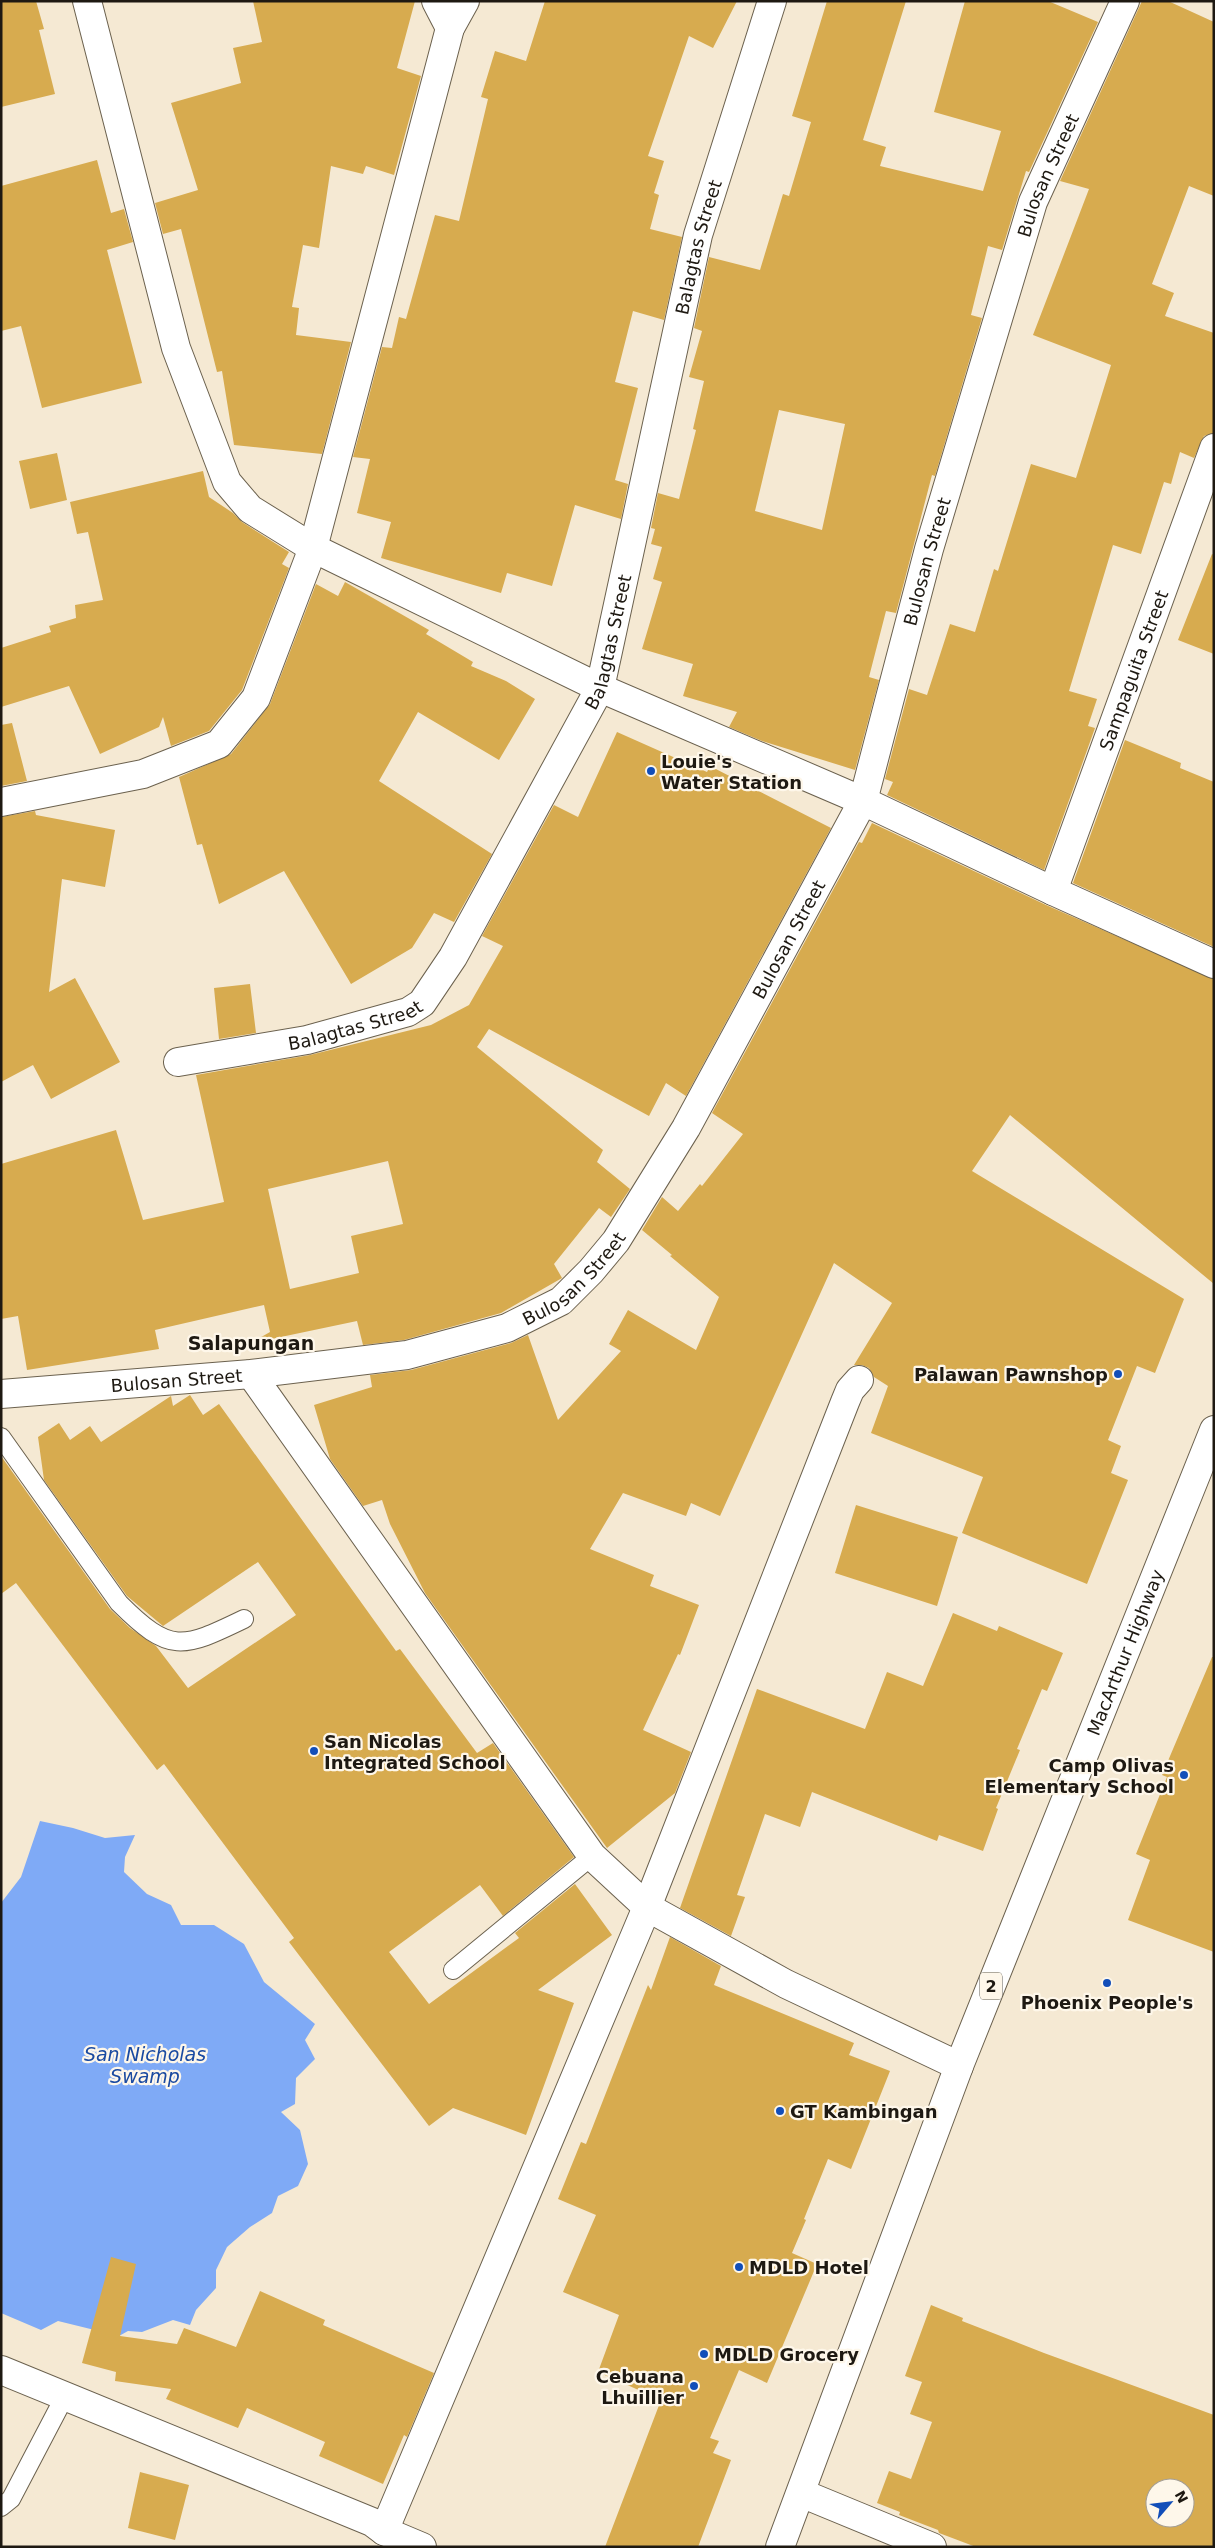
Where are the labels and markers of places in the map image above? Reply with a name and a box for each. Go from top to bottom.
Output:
place label: Louie's Water Station [661,751,802,793]
marker: Louie's Water Station [645,765,657,777]
place label: Palawan Pawnshop [914,1364,1108,1385]
marker: Palawan Pawnshop [1112,1368,1124,1380]
place label: San Nicolas Integrated School [324,1731,506,1773]
marker: San Nicolas Integrated School [308,1745,320,1757]
place label: Camp Olivas Elementary School [985,1755,1174,1797]
marker: Camp Olivas Elementary School [1178,1769,1190,1781]
marker: Phoenix People's [1101,1977,1113,1989]
place label: Phoenix People's [1021,1992,1193,2013]
place label: GT Kambingan [790,2101,938,2122]
marker: GT Kambingan [774,2105,786,2117]
place label: MDLD Hotel [749,2257,869,2278]
marker: MDLD Hotel [733,2261,745,2273]
place label: MDLD Grocery [714,2344,859,2365]
marker: MDLD Grocery [698,2348,710,2360]
place label: Cebuana Lhuillier [596,2366,684,2408]
marker: Cebuana Lhuillier [688,2380,700,2392]

